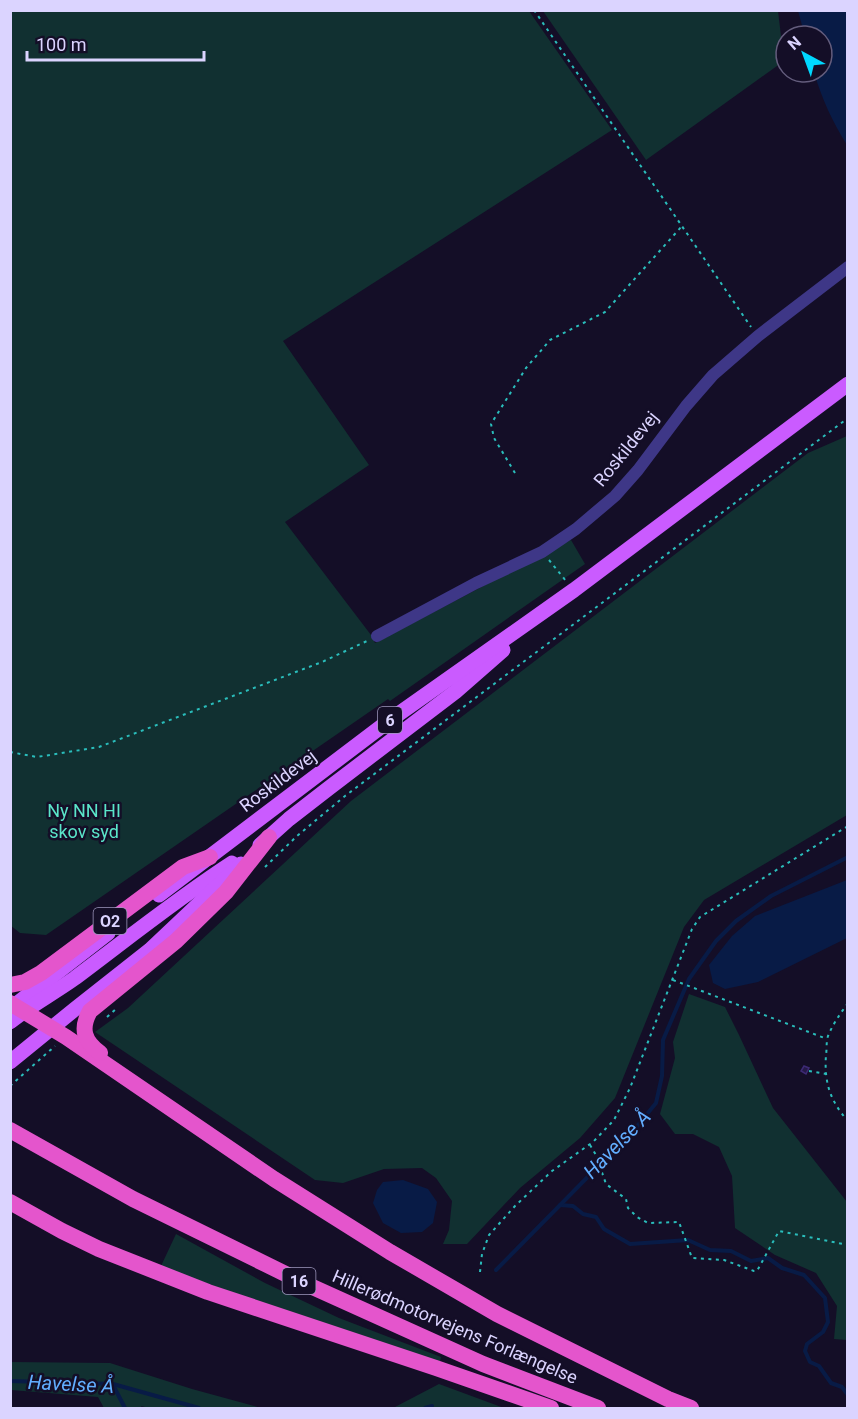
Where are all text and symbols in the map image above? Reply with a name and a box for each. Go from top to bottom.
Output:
scale bar [27,24,204,62]
north arrow [774,24,834,84]
text: N [784,32,805,54]
text: 100 m [36,34,87,55]
street label: Roskildevej [589,407,662,490]
road number: 6 [378,707,402,733]
street label: Roskildevej [235,745,320,816]
park label: Ny NN HI skov syd [47,800,121,842]
road number: O2 [94,908,126,934]
water label: Havelse Å [578,1105,656,1183]
street label: Hillerødmotorvejens Forlængelse [329,1265,581,1388]
road number: 16 [282,1268,316,1294]
water label: Havelse Å [27,1370,115,1398]

